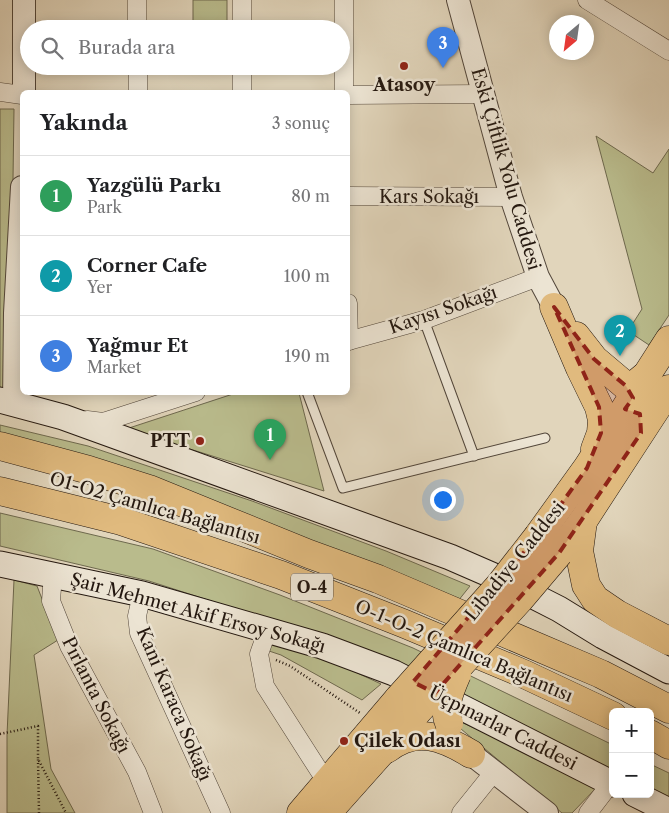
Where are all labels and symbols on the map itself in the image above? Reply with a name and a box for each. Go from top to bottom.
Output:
north arrow [549,15,594,60]
pin: 3 [427,27,459,68]
marker: Atasoy [398,60,410,72]
street label: Eski Çiftlik Yolu Caddesi [467,65,546,273]
place label: Atasoy [372,74,436,96]
street label: Kars Sokağı [379,186,479,208]
street label: Kayısı Sokağı [386,281,500,339]
pin: 2 [604,315,636,356]
pin: 1 [254,419,286,460]
place label: PTT [150,430,190,452]
marker: PTT [194,435,206,447]
street label: O1-O2 Çamlıca Bağlantısı [47,467,263,549]
your location [430,487,456,513]
street label: Libadiye Caddesi [460,497,570,625]
street label: Şair Mehmet Akif Ersoy Sokağı [68,568,328,658]
road number: O-4 [291,574,333,600]
street label: O-1-O-2 Çamlıca Bağlantısı [352,595,577,707]
street label: Kani Karaca Sokağı [132,624,217,785]
street label: Pırlanta Sokağı [57,633,135,757]
street label: Üçpınarlar Caddesi [425,680,582,775]
place label: Çilek Odası [354,730,461,752]
marker: Çilek Odası [338,735,350,747]

